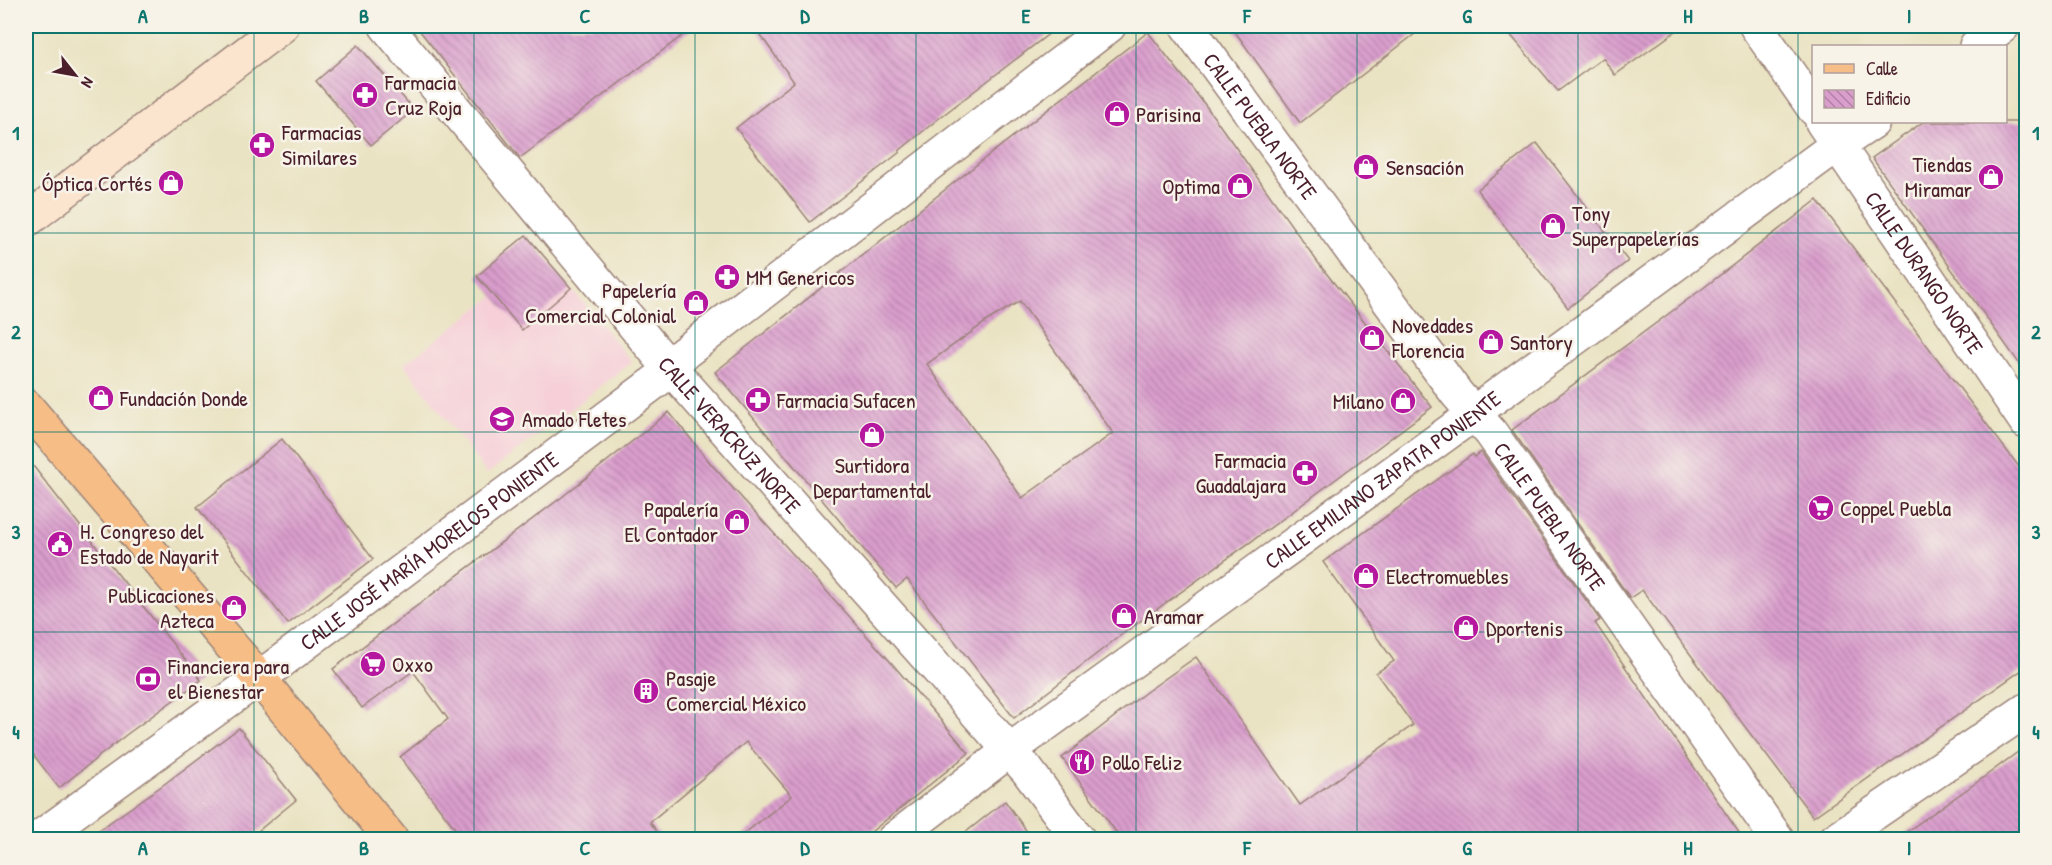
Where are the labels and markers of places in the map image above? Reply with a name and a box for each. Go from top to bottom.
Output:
place label: Farmacia Cruz Roja [384,67,462,122]
pharmacy icon: Farmacia Cruz Roja [350,80,380,110]
shop icon: Parisina [1102,99,1132,129]
place label: Parisina [1136,99,1201,129]
place label: Farmacias Similares [281,117,362,172]
pharmacy icon: Farmacias Similares [247,130,277,160]
place label: Tiendas Miramar [1905,149,1973,204]
shop icon: Sensación [1351,152,1381,182]
place label: Sensación [1386,152,1464,182]
shop icon: Tiendas Miramar [1976,162,2006,192]
place label: Óptica Cortés [41,168,152,198]
shop icon: Óptica Cortés [156,168,186,198]
place label: Optima [1162,171,1220,201]
shop icon: Optima [1225,171,1255,201]
place label: Tony Superpapelerías [1572,198,1699,253]
shop icon: Tony Superpapelerías [1538,211,1568,241]
pharmacy icon: MM Genericos [712,262,742,292]
place label: MM Genericos [746,262,855,292]
place label: Papelería Comercial Colonial [525,275,676,330]
shop icon: Papelería Comercial Colonial [681,288,711,318]
place label: Novedades Florencia [1391,310,1473,365]
shop icon: Novedades Florencia [1357,323,1387,353]
shop icon: Santory [1476,327,1506,357]
place label: Santory [1510,327,1573,357]
shop icon: Fundación Donde [86,383,116,413]
place label: Fundación Donde [119,383,248,413]
pharmacy icon: Farmacia Sufacen [743,385,773,415]
place label: Farmacia Sufacen [776,385,916,415]
place label: Milano [1333,386,1384,416]
shop icon: Milano [1388,386,1418,416]
school or university icon: Amado Fletes [487,404,517,434]
place label: Amado Fletes [522,404,626,434]
shop icon: Surtidora Departamental [857,420,887,450]
place label: Farmacia Guadalajara [1195,445,1286,500]
place label: Surtidora Departamental [813,450,931,505]
pharmacy icon: Farmacia Guadalajara [1290,458,1320,488]
supermarket icon: Coppel Puebla [1806,493,1836,523]
place label: Coppel Puebla [1840,493,1951,523]
place label: Papalería El Contador [624,494,719,549]
shop icon: Papalería El Contador [722,507,752,537]
place label: H. Congreso del Estado de Nayarit [80,516,219,571]
public building icon: H. Congreso del Estado de Nayarit [45,529,75,559]
shop icon: Electromuebles [1351,561,1381,591]
place label: Electromuebles [1386,561,1508,591]
place label: Publicaciones Azteca [108,580,214,635]
shop icon: Publicaciones Azteca [219,593,249,623]
shop icon: Aramar [1109,601,1139,631]
place label: Aramar [1144,601,1204,631]
shop icon: Dportenis [1451,613,1481,643]
place label: Dportenis [1486,613,1563,643]
supermarket icon: Oxxo [358,649,388,679]
place label: Oxxo [392,649,433,679]
place label: Financiera para el Bienestar [167,651,290,706]
place label: Pasaje Comercial México [666,663,806,718]
bank icon: Financiera para el Bienestar [133,664,163,694]
building icon: Pasaje Comercial México [631,676,661,706]
restaurant icon: Pollo Feliz [1067,747,1097,777]
place label: Pollo Feliz [1102,747,1182,777]

